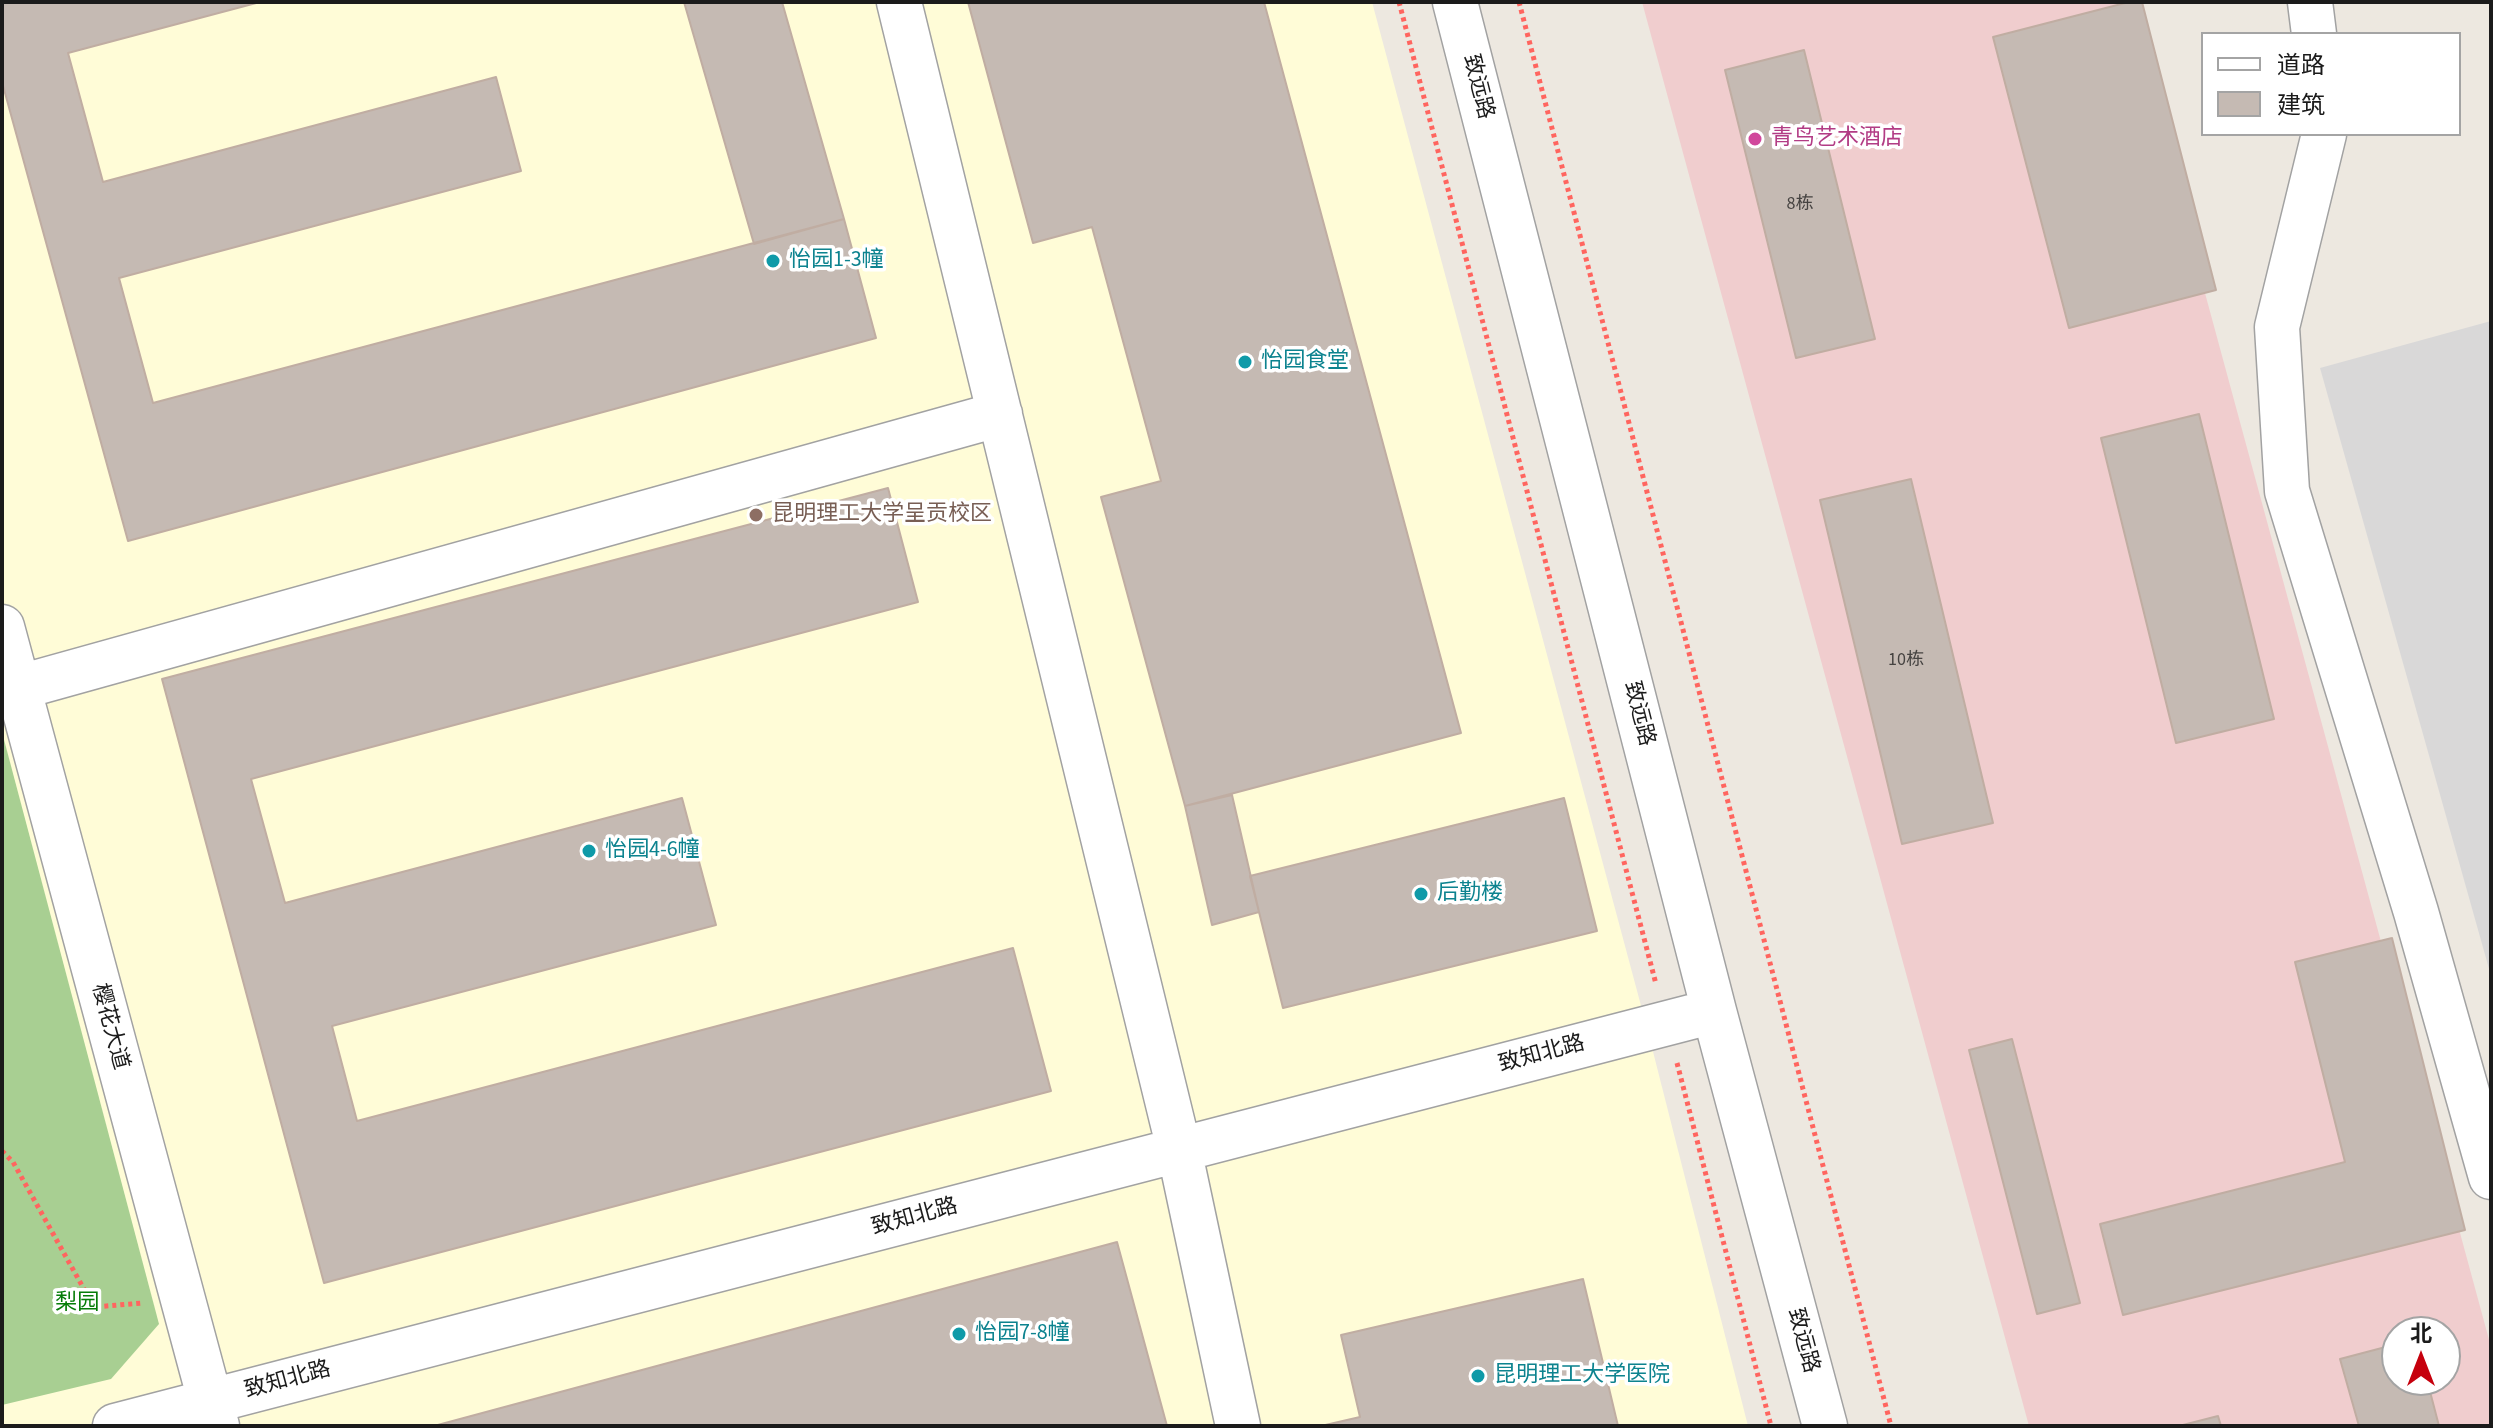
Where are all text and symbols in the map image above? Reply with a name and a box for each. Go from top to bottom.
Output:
legend [2201,32,2461,136]
text: 道路 [2277,48,2325,83]
street label: 致远路 [1456,52,1498,122]
text: 建筑 [2277,88,2325,123]
place label: 青鸟艺术酒店 [1771,126,1903,152]
marker: 青鸟艺术酒店 [1746,130,1764,148]
house number: 8栋 [1787,194,1813,216]
place label: 怡园1-3幢 [789,248,884,274]
marker: 怡园1-3幢 [764,252,782,270]
place label: 怡园食堂 [1261,349,1349,375]
marker: 怡园食堂 [1236,353,1254,371]
place label: 昆明理工大学呈贡校区 [772,502,992,528]
marker: 昆明理工大学呈贡校区 [747,506,765,524]
house number: 10栋 [1888,650,1924,672]
street label: 致远路 [1617,679,1659,749]
place label: 怡园4-6幢 [605,838,700,864]
marker: 怡园4-6幢 [580,842,598,860]
place label: 后勤楼 [1437,881,1503,907]
marker: 后勤楼 [1412,885,1430,903]
street label: 樱花大道 [85,981,133,1073]
street label: 致知北路 [1496,1031,1588,1079]
street label: 致知北路 [869,1194,961,1242]
park label: 梨园 [55,1291,99,1317]
street label: 致远路 [1781,1306,1823,1376]
north arrow [2381,1316,2461,1396]
text: 北 [2410,1318,2432,1350]
place label: 怡园7-8幢 [975,1321,1070,1347]
marker: 怡园7-8幢 [950,1325,968,1343]
street label: 致知北路 [242,1357,334,1405]
place label: 昆明理工大学医院 [1494,1363,1670,1389]
marker: 昆明理工大学医院 [1469,1367,1487,1385]

